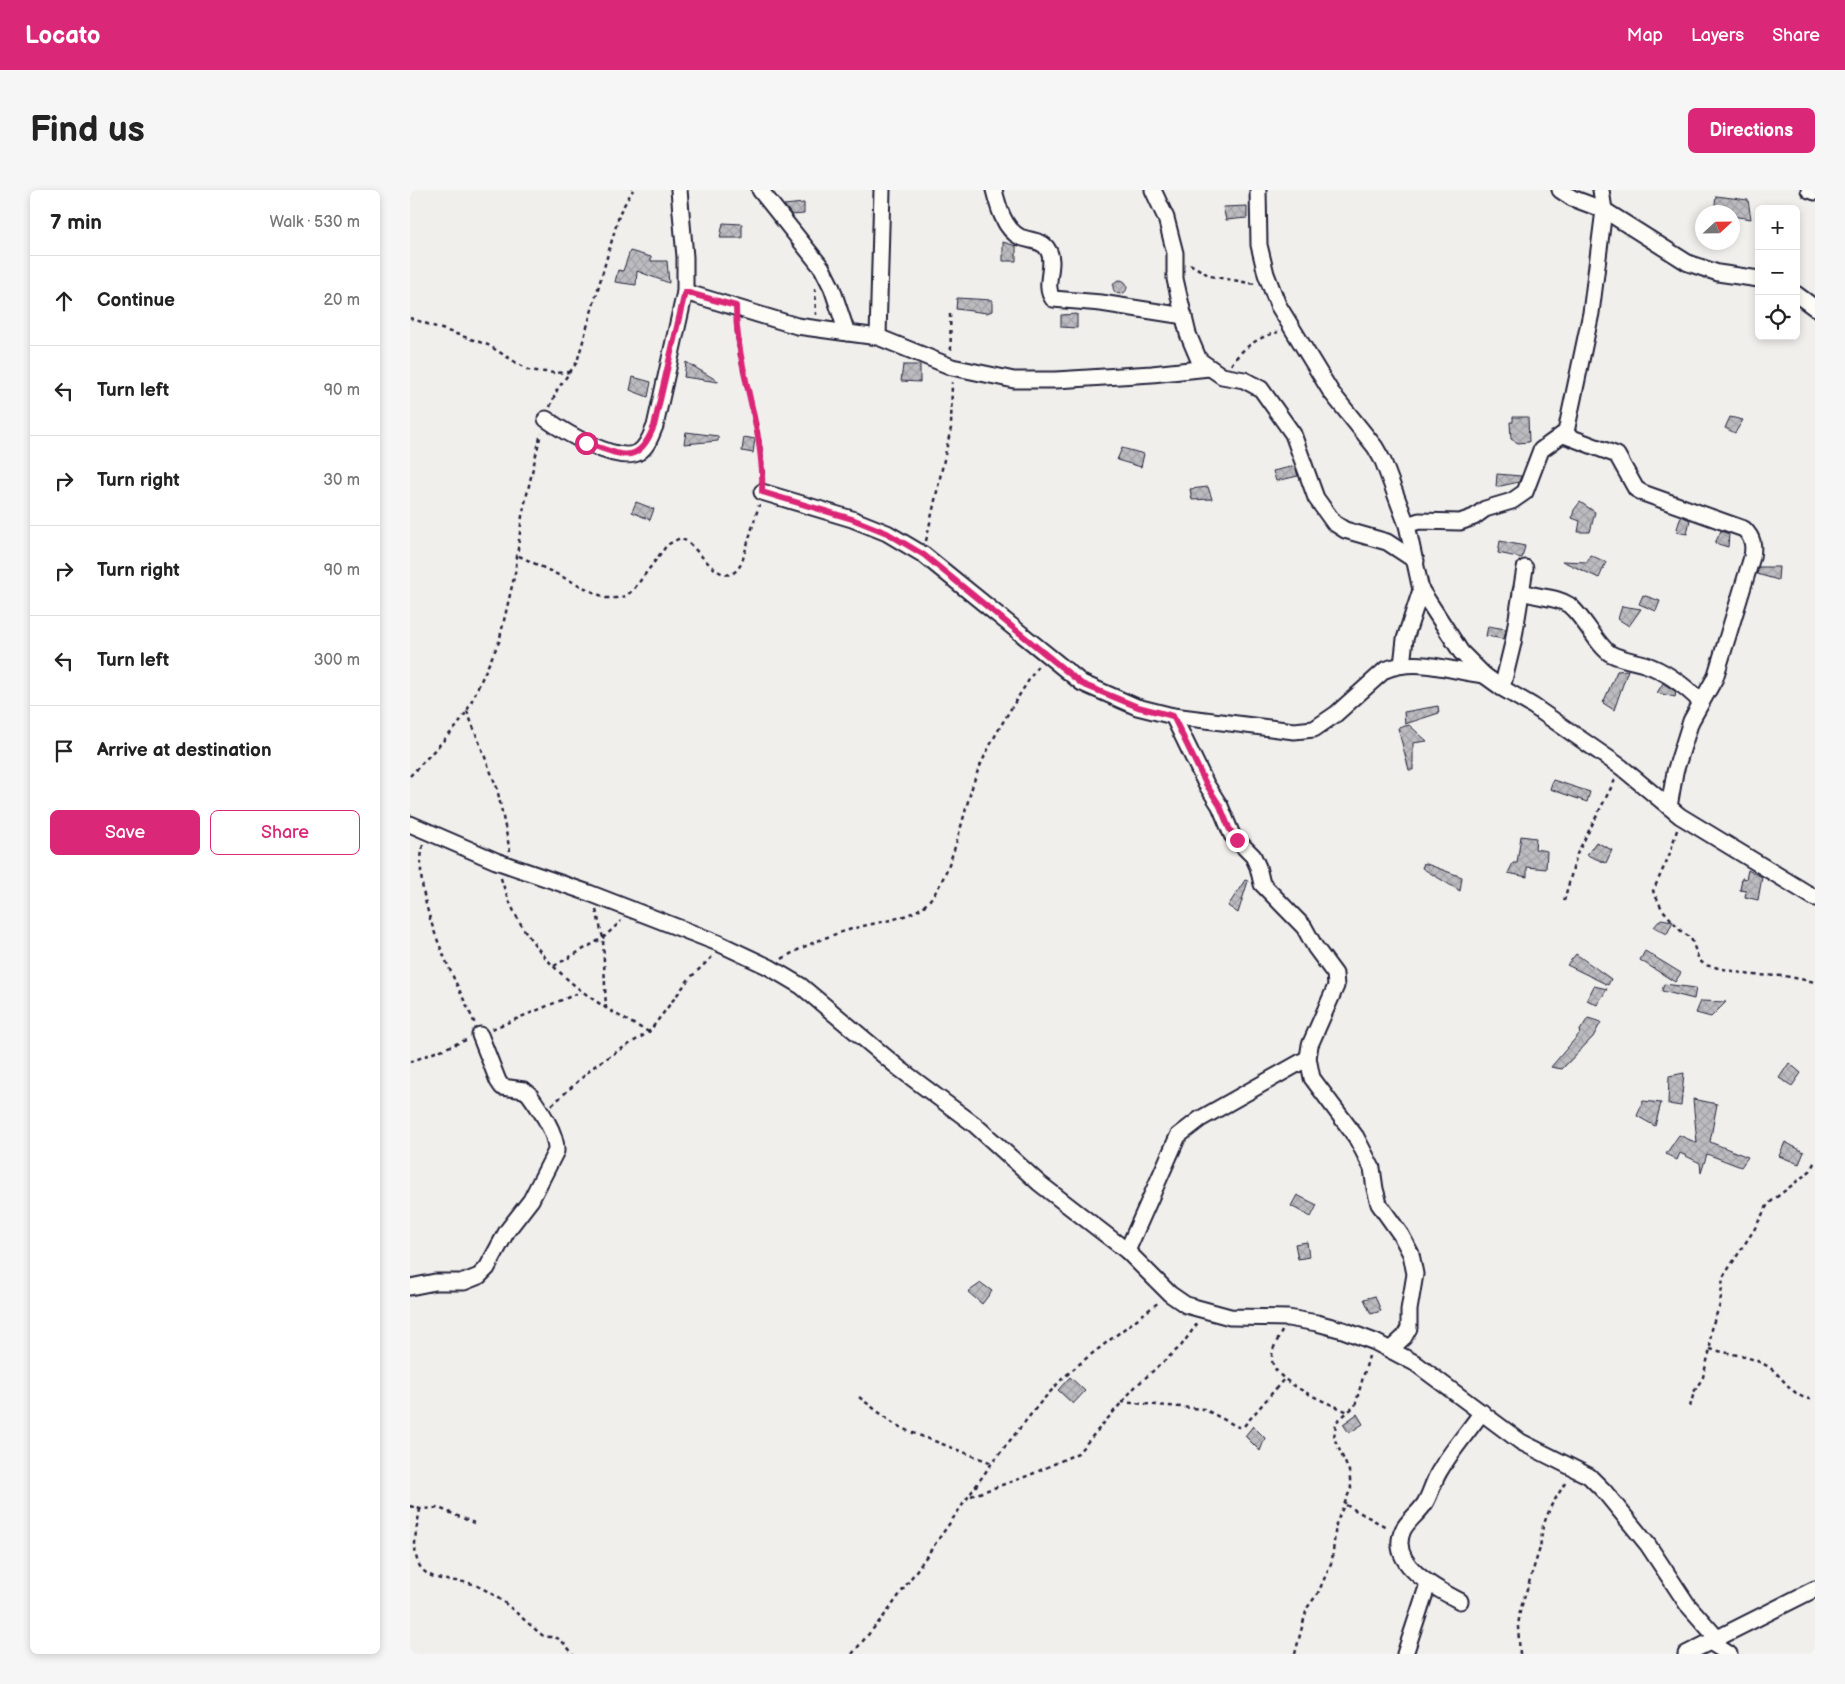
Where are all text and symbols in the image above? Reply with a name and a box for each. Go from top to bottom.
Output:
text: Locato [25,21,100,50]
text: Map [1627,25,1663,46]
text: Layers [1691,25,1744,46]
text: Share [1772,25,1820,46]
button: Directions [1688,108,1815,153]
text: Find us [30,109,145,152]
north arrow [1695,205,1740,250]
map controls [1755,205,1800,340]
button: + [1755,205,1800,250]
text: 7 min [50,210,102,235]
text: Walk · 530 m [269,213,360,232]
button: − [1755,250,1800,295]
icon: ahead [50,287,78,315]
text: Continue [97,289,175,312]
text: 20 m [324,291,360,310]
button: locate [1755,295,1800,340]
icon: left [50,377,78,405]
text: Turn left [97,379,169,402]
text: 90 m [324,381,360,400]
route start [575,432,598,455]
icon: right [50,467,78,495]
text: Turn right [97,469,180,492]
text: 30 m [323,471,360,490]
icon: right [50,557,78,585]
text: Turn right [97,559,180,582]
text: 90 m [324,561,360,580]
icon: left [50,647,78,675]
text: Turn left [97,649,169,672]
text: 300 m [314,651,360,670]
icon: arrive [50,737,78,765]
text: Arrive at destination [97,739,272,762]
button: Save [50,810,200,855]
button: Share [210,810,360,855]
route end [1226,829,1249,852]

